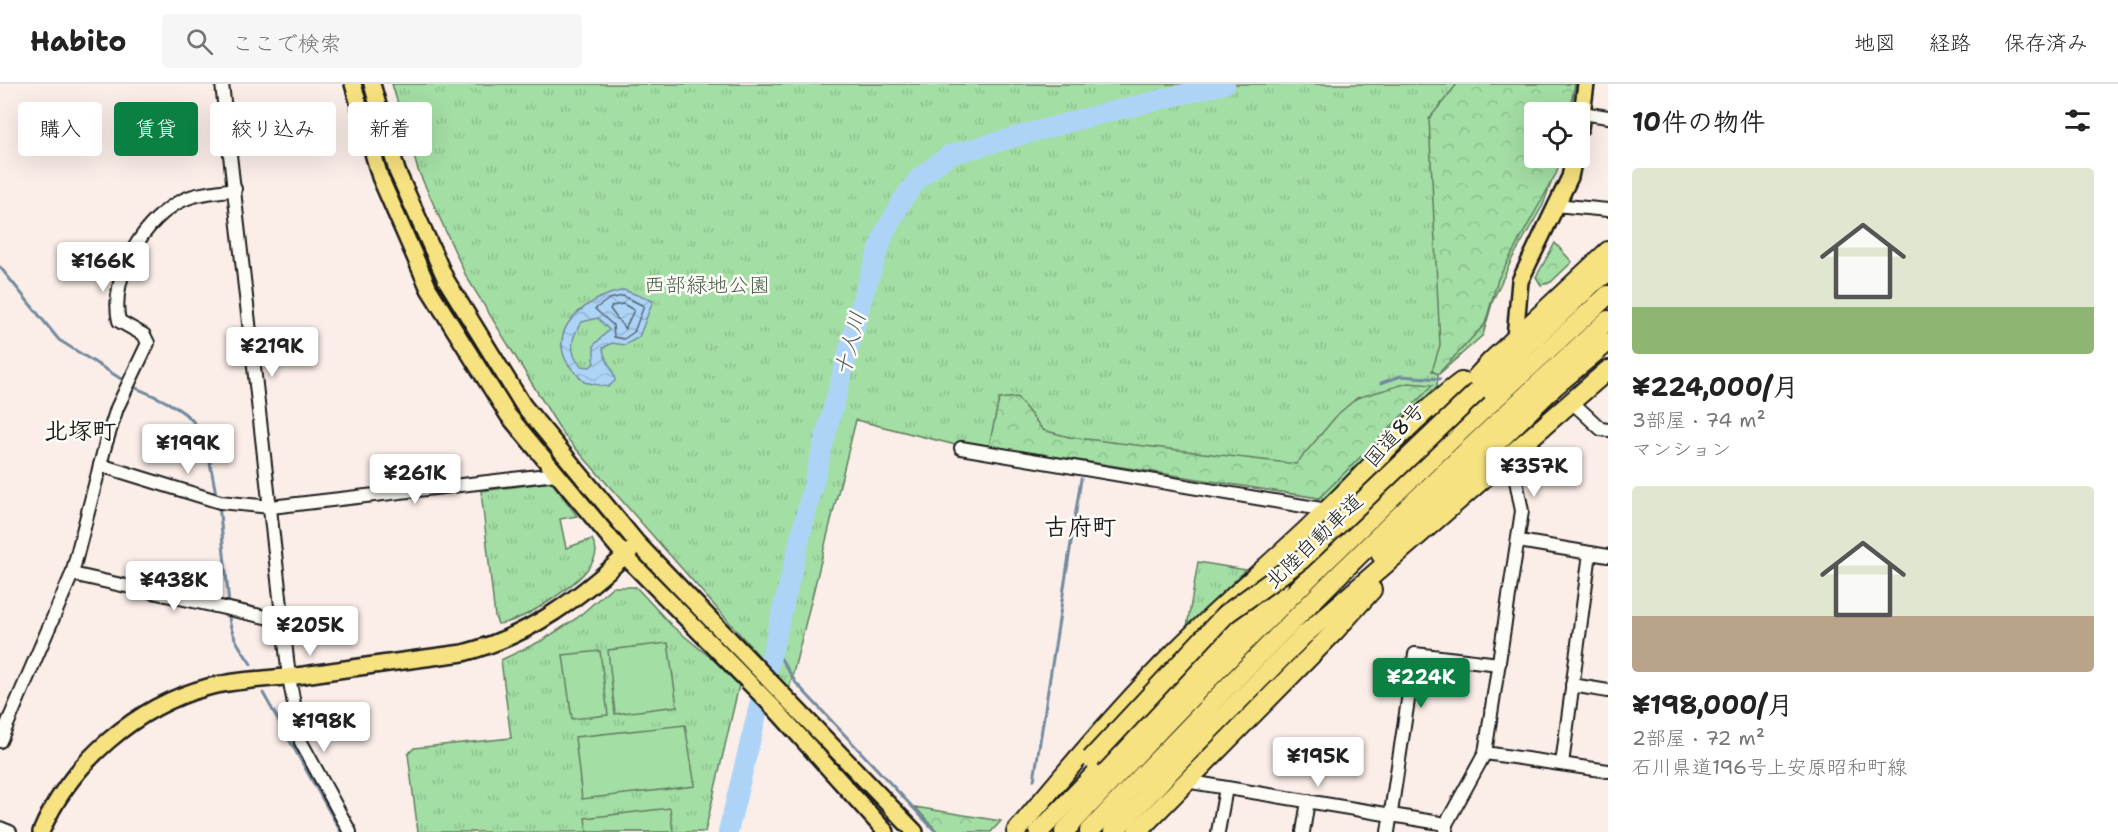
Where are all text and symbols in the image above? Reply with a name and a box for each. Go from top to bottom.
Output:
search box [162,14,582,68]
text: Habito [30,22,126,60]
icon: search [183,25,216,58]
text: ここで検索 [231,29,341,58]
text: 地図 [1854,29,1896,57]
text: 経路 [1929,29,1971,57]
text: 保存済み [2004,29,2088,57]
chip: 購入 [18,102,102,156]
chip: 賃貸 [114,102,198,156]
chip: 絞り込み [210,102,336,156]
chip: 新着 [348,102,432,156]
map controls [1524,102,1590,168]
button: locate [1524,102,1590,168]
text: 10件の物件 [1632,104,1765,139]
icon: filters [2061,104,2094,137]
icon: home [1809,207,1917,315]
pin: ¥166K [61,242,145,293]
text: ¥166K [71,248,135,274]
park label: 西部緑地公園 [644,271,770,299]
water label: 十人川 [827,308,873,380]
pin: ¥219K [230,327,314,378]
text: ¥219K [240,333,304,359]
text: ¥224,000/月 [1632,369,1799,404]
street label: 国道8号 [1358,397,1430,473]
text: 3部屋 · 74 m² [1632,407,1766,433]
district label: 北塚町 [44,415,116,447]
pin: ¥199K [146,424,230,475]
text: ¥199K [156,430,220,456]
text: マンション [1632,436,1731,462]
pin: ¥357K [1492,447,1576,498]
text: ¥357K [1500,453,1568,479]
pin: ¥261K [373,454,457,505]
text: ¥261K [384,460,446,486]
street label: 北陸自動車道 [1259,487,1369,595]
district label: 古府町 [1044,511,1116,543]
icon: home [1809,525,1917,633]
pin: ¥438K [132,561,216,612]
text: ¥438K [140,567,208,593]
pin: ¥205K [268,606,352,657]
text: ¥205K [276,612,344,638]
pin: ¥224K [1379,658,1463,709]
text: ¥224K [1387,664,1455,690]
text: ¥198,000/月 [1632,687,1793,722]
pin: ¥198K [282,702,366,753]
text: ¥198K [292,708,356,734]
text: 2部屋 · 72 m² [1632,725,1765,751]
pin: ¥195K [1276,737,1360,788]
text: ¥195K [1287,743,1349,769]
text: 石川県道196号上安原昭和町線 [1632,754,1907,780]

